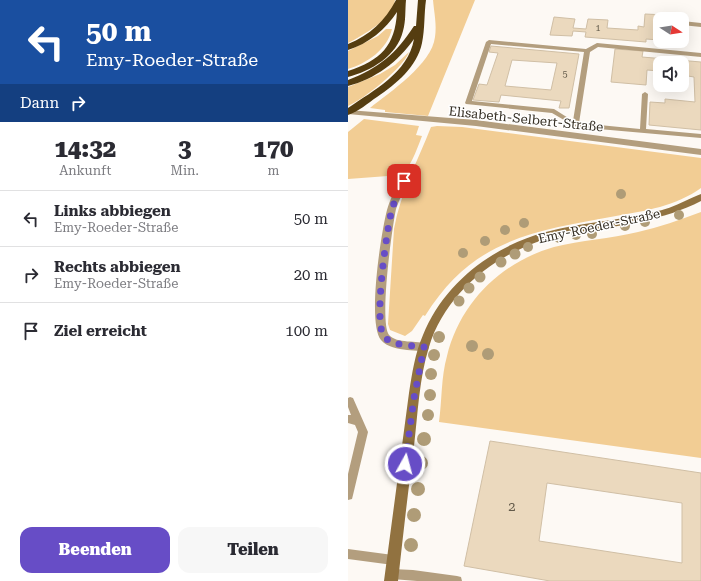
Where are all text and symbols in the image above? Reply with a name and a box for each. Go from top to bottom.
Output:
north arrow [653,12,689,48]
map controls [653,12,689,92]
text: 50 m [86,15,151,48]
icon: left [20,16,72,68]
house number: 1 [595,23,601,33]
text: Emy-Roeder-Straße [86,49,258,70]
button: sound [653,56,689,92]
house number: 5 [562,69,568,79]
icon: right [67,92,89,114]
text: Dann [20,94,59,112]
street label: Elisabeth-Selbert-Straße [448,103,604,135]
text: 14:32 [54,135,116,163]
text: 3 [178,135,191,163]
text: 170 [253,135,294,163]
text: Ankunft [59,163,111,178]
text: Min. [171,163,199,178]
text: m [267,163,279,178]
pin [387,164,421,198]
icon: arrive [393,170,415,192]
text: Links abbiegen [54,202,171,220]
street label: Emy-Roeder-Straße [537,206,661,246]
icon: left [20,208,42,230]
text: 50 m [294,210,328,228]
text: Emy-Roeder-Straße [54,220,178,235]
text: Rechts abbiegen [54,258,181,276]
icon: right [20,264,42,286]
text: 20 m [294,266,328,284]
text: Emy-Roeder-Straße [54,276,178,291]
icon: arrive [20,320,42,342]
text: Ziel erreicht [54,322,147,340]
text: 100 m [285,322,328,340]
position arrow [384,443,426,485]
house number: 2 [508,499,516,514]
button: Beenden [20,527,170,573]
button: Teilen [178,527,328,573]

